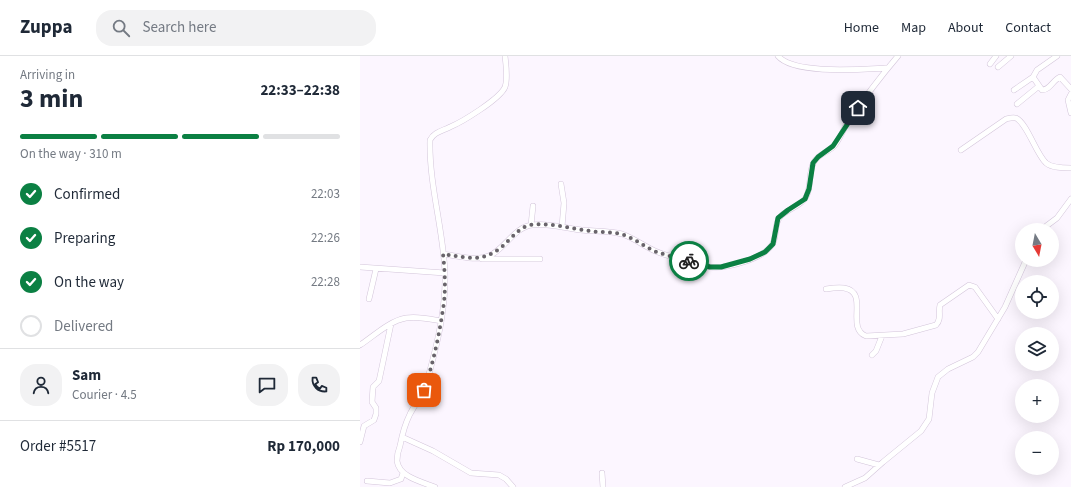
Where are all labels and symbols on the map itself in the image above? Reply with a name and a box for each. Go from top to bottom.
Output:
pin [841,91,875,125]
north arrow [1015,223,1059,267]
courier [669,241,709,281]
pin [407,373,441,407]

